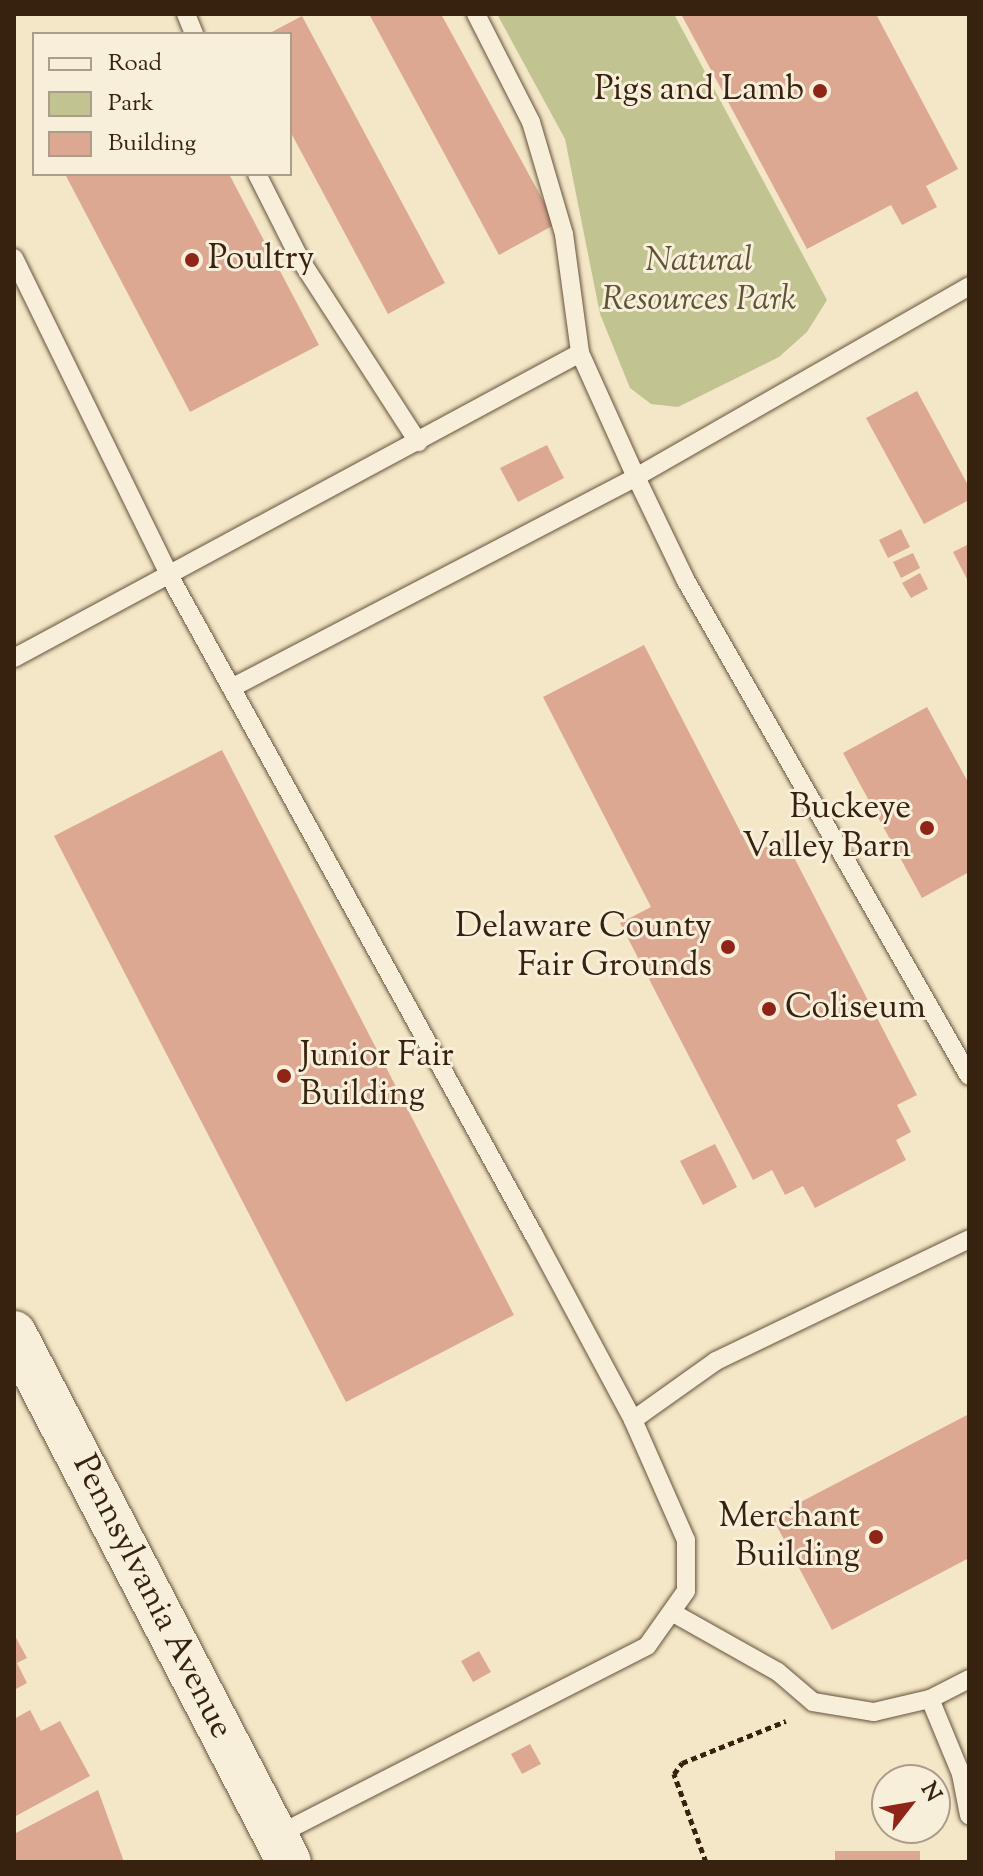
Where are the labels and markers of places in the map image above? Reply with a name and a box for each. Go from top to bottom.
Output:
place label: Pigs and Lamb [594,71,804,111]
marker: Pigs and Lamb [811,82,829,100]
place label: Poultry [208,240,314,280]
marker: Poultry [183,251,201,269]
place label: Buckeye Valley Barn [742,788,911,868]
marker: Buckeye Valley Barn [918,819,936,837]
place label: Delaware County Fair Grounds [455,907,712,986]
marker: Delaware County Fair Grounds [719,938,737,956]
place label: Coliseum [785,989,926,1029]
marker: Coliseum [760,1000,778,1018]
place label: Junior Fair Building [300,1036,454,1116]
marker: Junior Fair Building [275,1067,293,1085]
place label: Merchant Building [718,1497,860,1576]
marker: Merchant Building [867,1528,885,1546]

